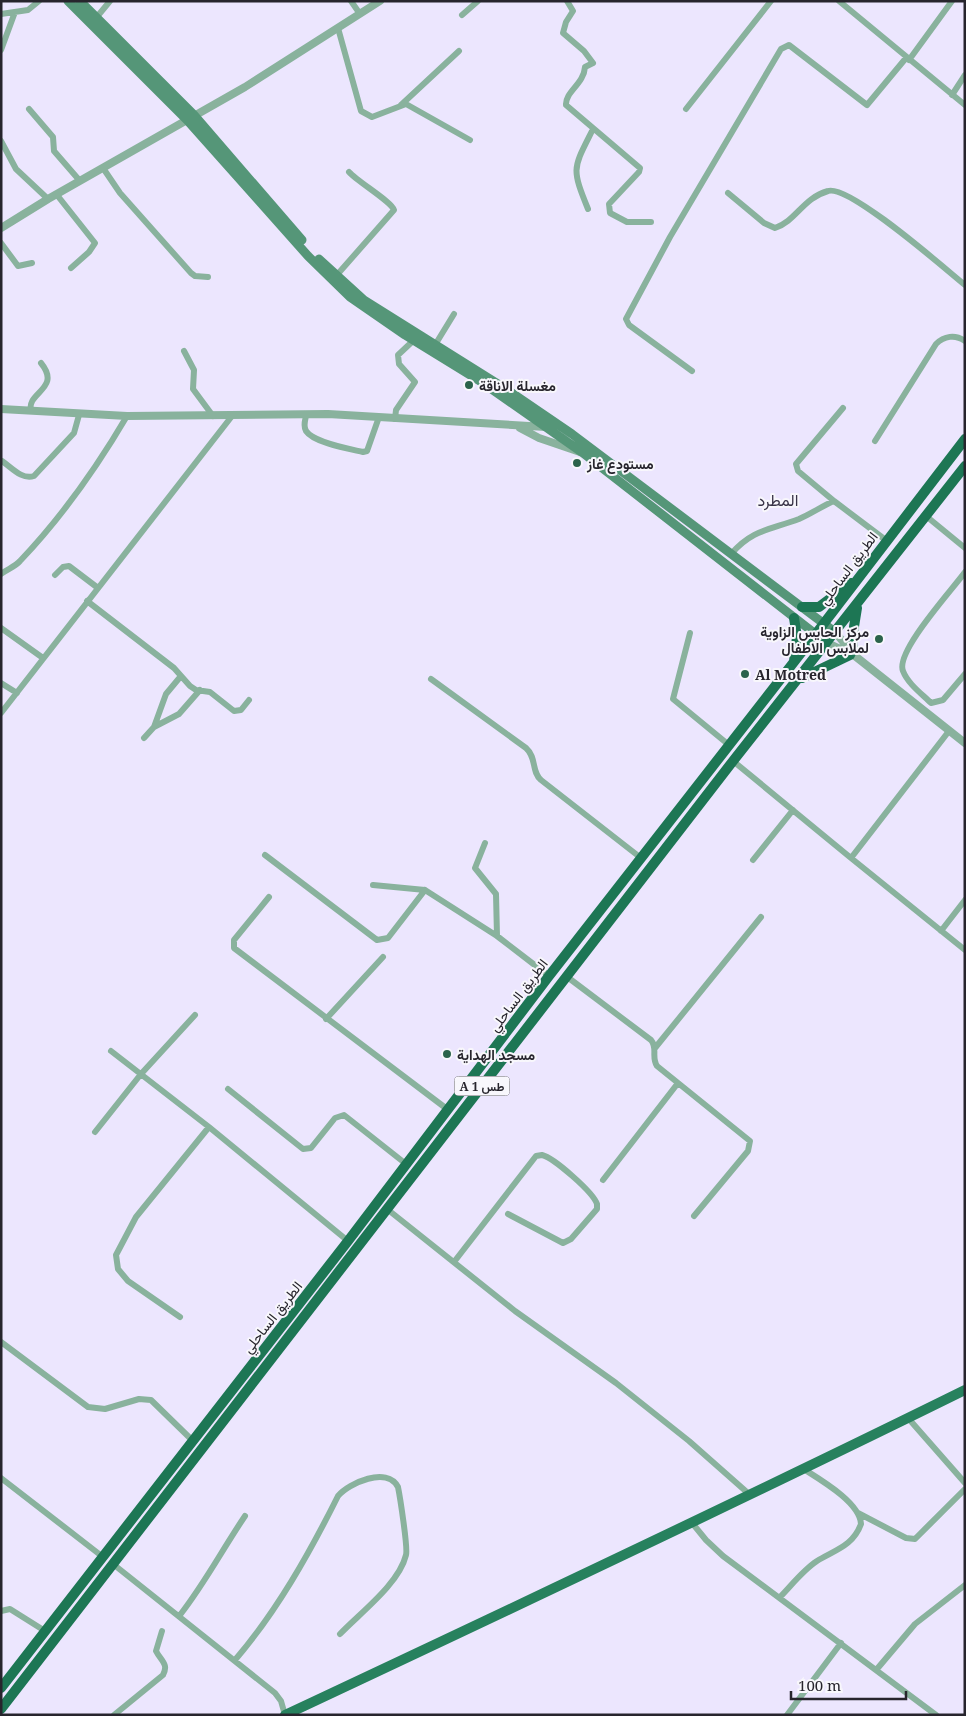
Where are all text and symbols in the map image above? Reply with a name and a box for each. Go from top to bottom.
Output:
place label: مغسلة الاناقة [479,376,556,395]
marker: مغسلة الاناقة [463,379,475,391]
place label: مستودع غاز [586,454,654,474]
marker: مستودع غاز [571,457,583,469]
district label: المطرد [758,489,798,511]
street label: الطريق الساحلي [814,528,884,610]
place label: مركز الحايس الزاوية لملابس الاطفال [760,622,869,657]
marker: مركز الحايس الزاوية لملابس الاطفال [873,633,885,645]
place label: Al Motred [755,665,826,684]
marker: Al Motred [739,668,751,680]
street label: الطريق الساحلي [484,955,554,1037]
place label: مسجد الهداية [457,1045,536,1064]
marker: مسجد الهداية [441,1048,453,1060]
road number: A 1 طس [454,1076,510,1096]
street label: الطريق الساحلي [238,1277,309,1359]
scale bar [791,1668,906,1700]
text: 100 m [798,1675,841,1695]

